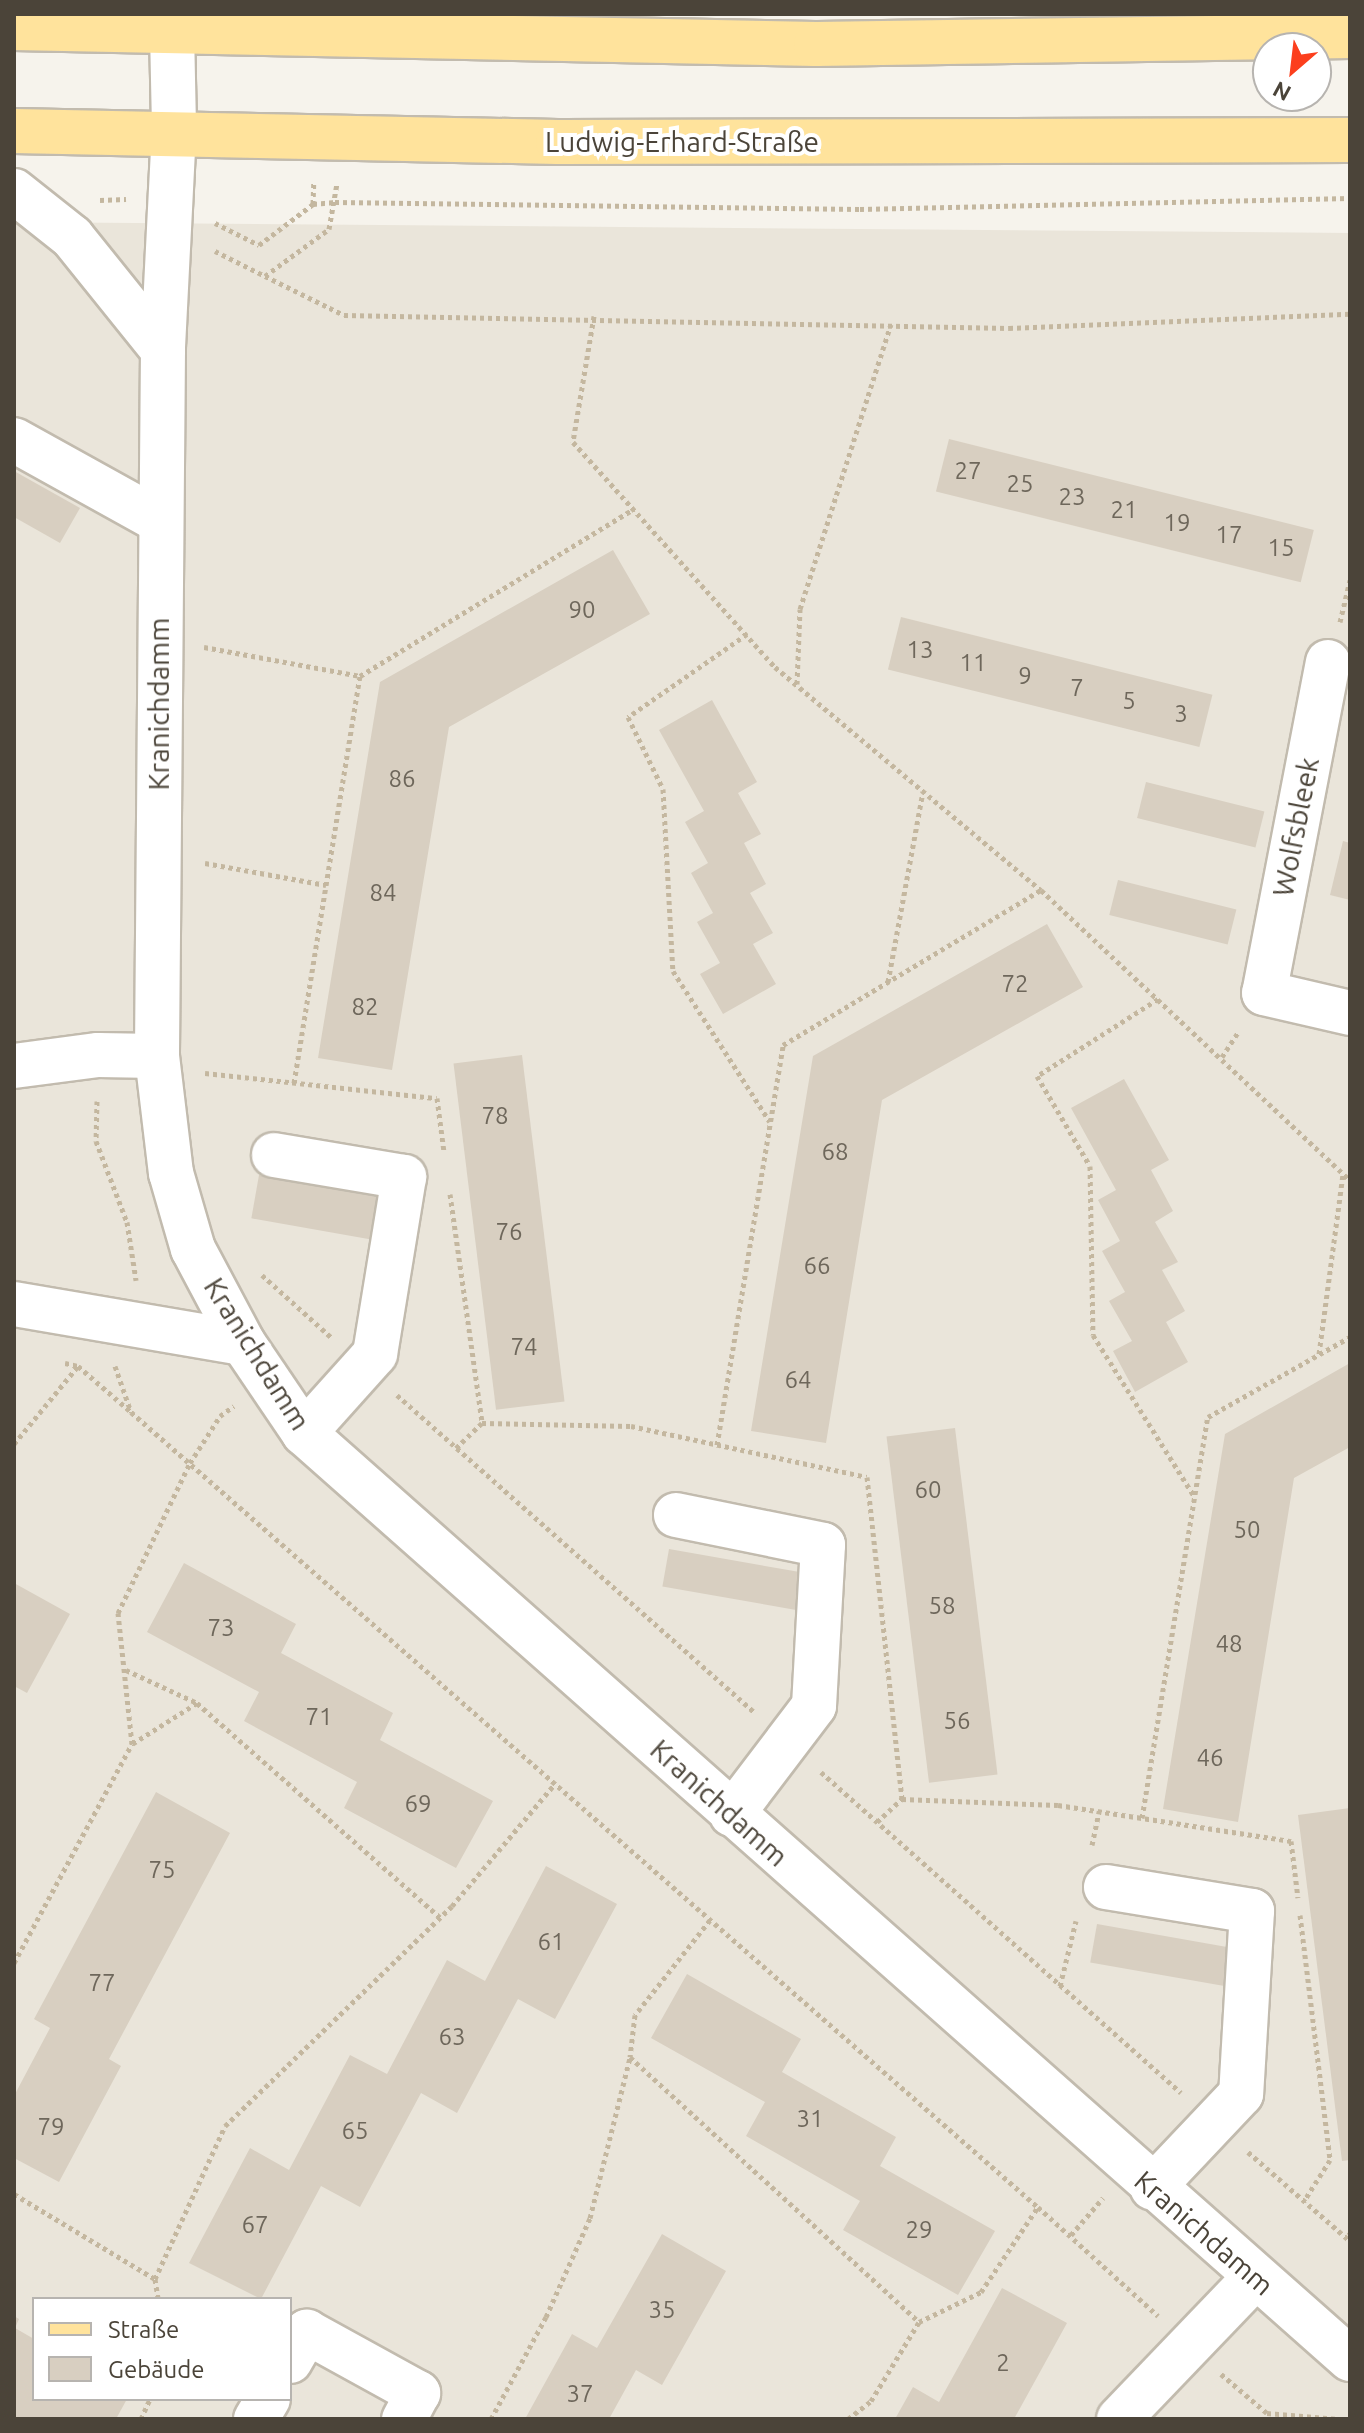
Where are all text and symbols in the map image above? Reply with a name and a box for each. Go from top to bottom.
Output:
north arrow [1252,32,1332,112]
text: N [1268,77,1295,107]
street label: Ludwig-Erhard-Straße [545,125,819,159]
house number: 27 [954,457,982,485]
house number: 25 [1006,470,1034,498]
house number: 23 [1058,483,1086,511]
house number: 21 [1110,496,1138,524]
house number: 19 [1163,509,1191,537]
house number: 17 [1215,521,1243,549]
house number: 15 [1267,534,1295,562]
house number: 90 [568,596,596,624]
street label: Kranichdamm [142,618,176,790]
house number: 13 [906,636,934,664]
house number: 11 [959,649,987,677]
house number: 9 [1018,662,1032,690]
house number: 7 [1070,674,1084,702]
house number: 5 [1122,687,1136,715]
house number: 3 [1174,700,1188,728]
street label: Wolfsbleek [1266,755,1326,899]
house number: 86 [388,765,416,793]
house number: 84 [369,879,397,907]
house number: 72 [1001,970,1029,998]
house number: 82 [351,993,379,1021]
house number: 78 [481,1102,509,1130]
house number: 68 [821,1138,849,1166]
house number: 76 [495,1218,523,1246]
house number: 66 [803,1252,831,1280]
street label: Kranichdamm [197,1272,317,1436]
house number: 74 [510,1333,538,1361]
house number: 64 [784,1366,812,1394]
house number: 60 [914,1476,942,1504]
house number: 50 [1233,1516,1261,1544]
house number: 58 [928,1592,956,1620]
house number: 73 [207,1614,235,1642]
house number: 48 [1215,1630,1243,1658]
house number: 71 [305,1703,333,1731]
house number: 56 [943,1707,971,1735]
street label: Kranichdamm [644,1733,794,1873]
house number: 46 [1196,1744,1224,1772]
house number: 69 [404,1790,432,1818]
house number: 75 [148,1856,176,1884]
house number: 61 [537,1928,565,1956]
house number: 77 [88,1969,116,1997]
house number: 63 [438,2023,466,2051]
house number: 31 [796,2105,824,2133]
house number: 79 [37,2113,65,2141]
house number: 65 [341,2117,369,2145]
street label: Kranichdamm [1128,2164,1280,2302]
house number: 67 [241,2211,269,2239]
house number: 29 [905,2216,933,2244]
house number: 35 [648,2296,676,2324]
legend [32,2297,292,2401]
text: Straße [108,2316,179,2343]
house number: 2 [996,2349,1010,2377]
text: Gebäude [108,2356,205,2383]
house number: 37 [566,2380,594,2408]

